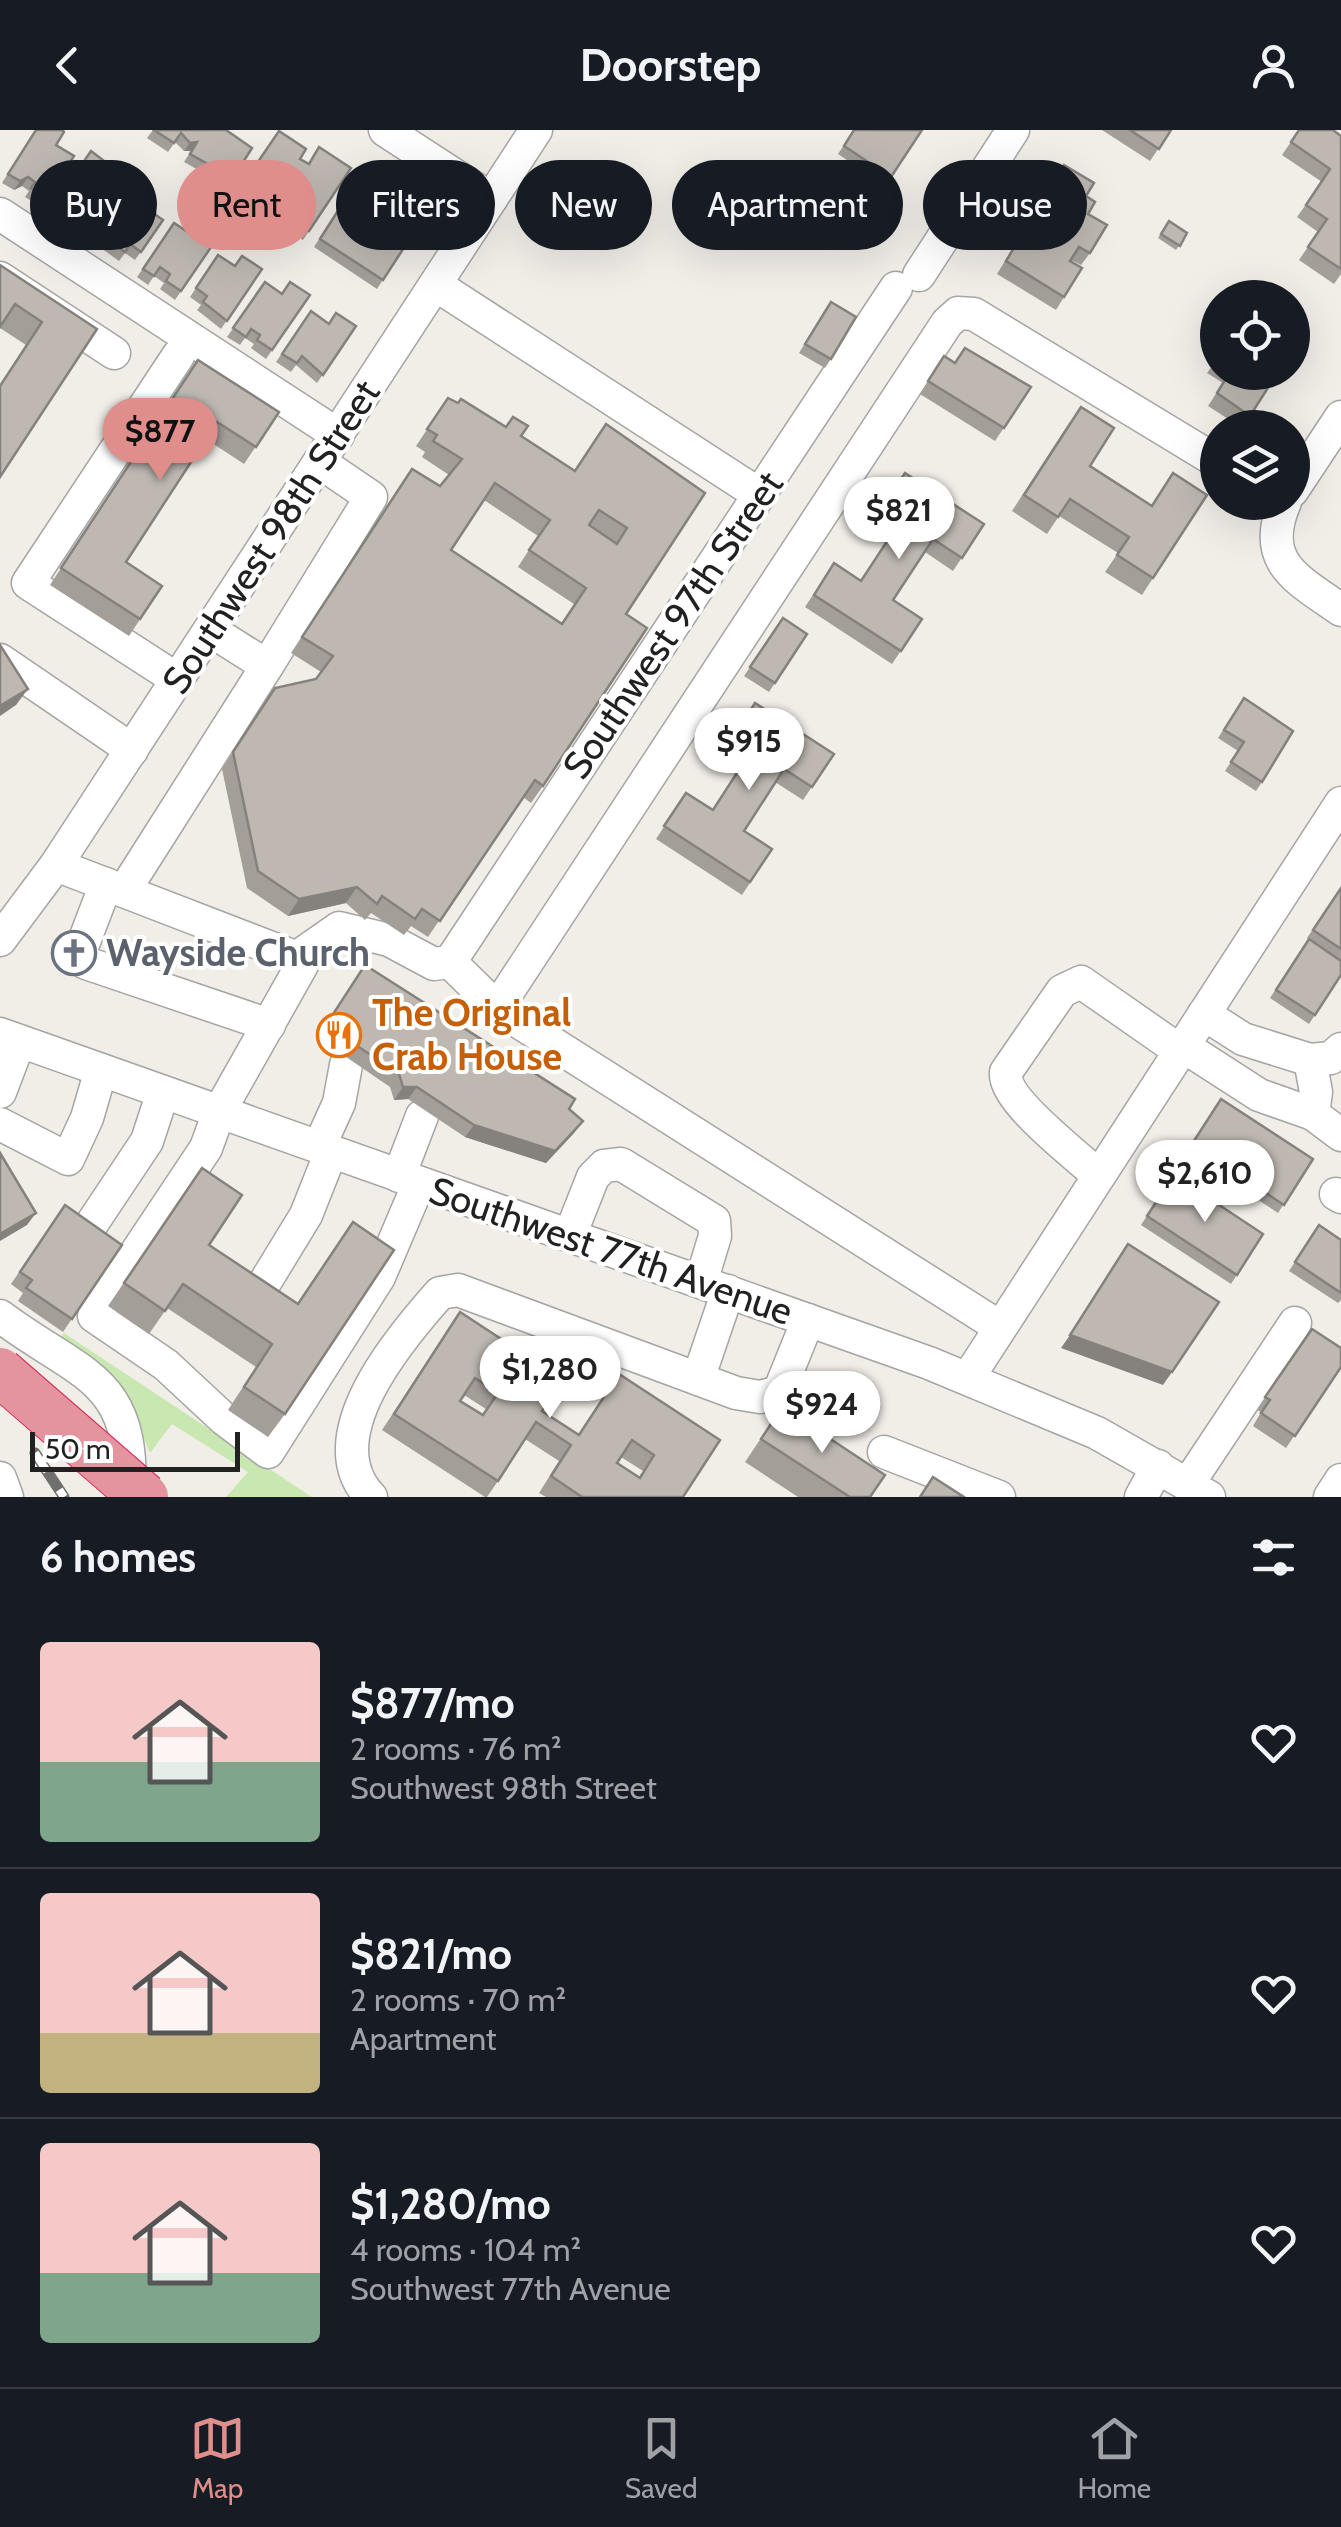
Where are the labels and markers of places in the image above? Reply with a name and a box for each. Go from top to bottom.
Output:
pin: $877 [101,398,219,483]
pin: $821 [840,477,958,562]
pin: $915 [690,708,808,793]
place label: Wayside Church [106,929,370,976]
church icon: Wayside Church [51,930,97,976]
place label: The Original Crab House [372,989,571,1080]
restaurant icon: The Original Crab House [316,1012,362,1058]
pin: $2,610 [1124,1140,1286,1225]
pin: $1,280 [469,1336,631,1421]
pin: $924 [763,1371,881,1456]

